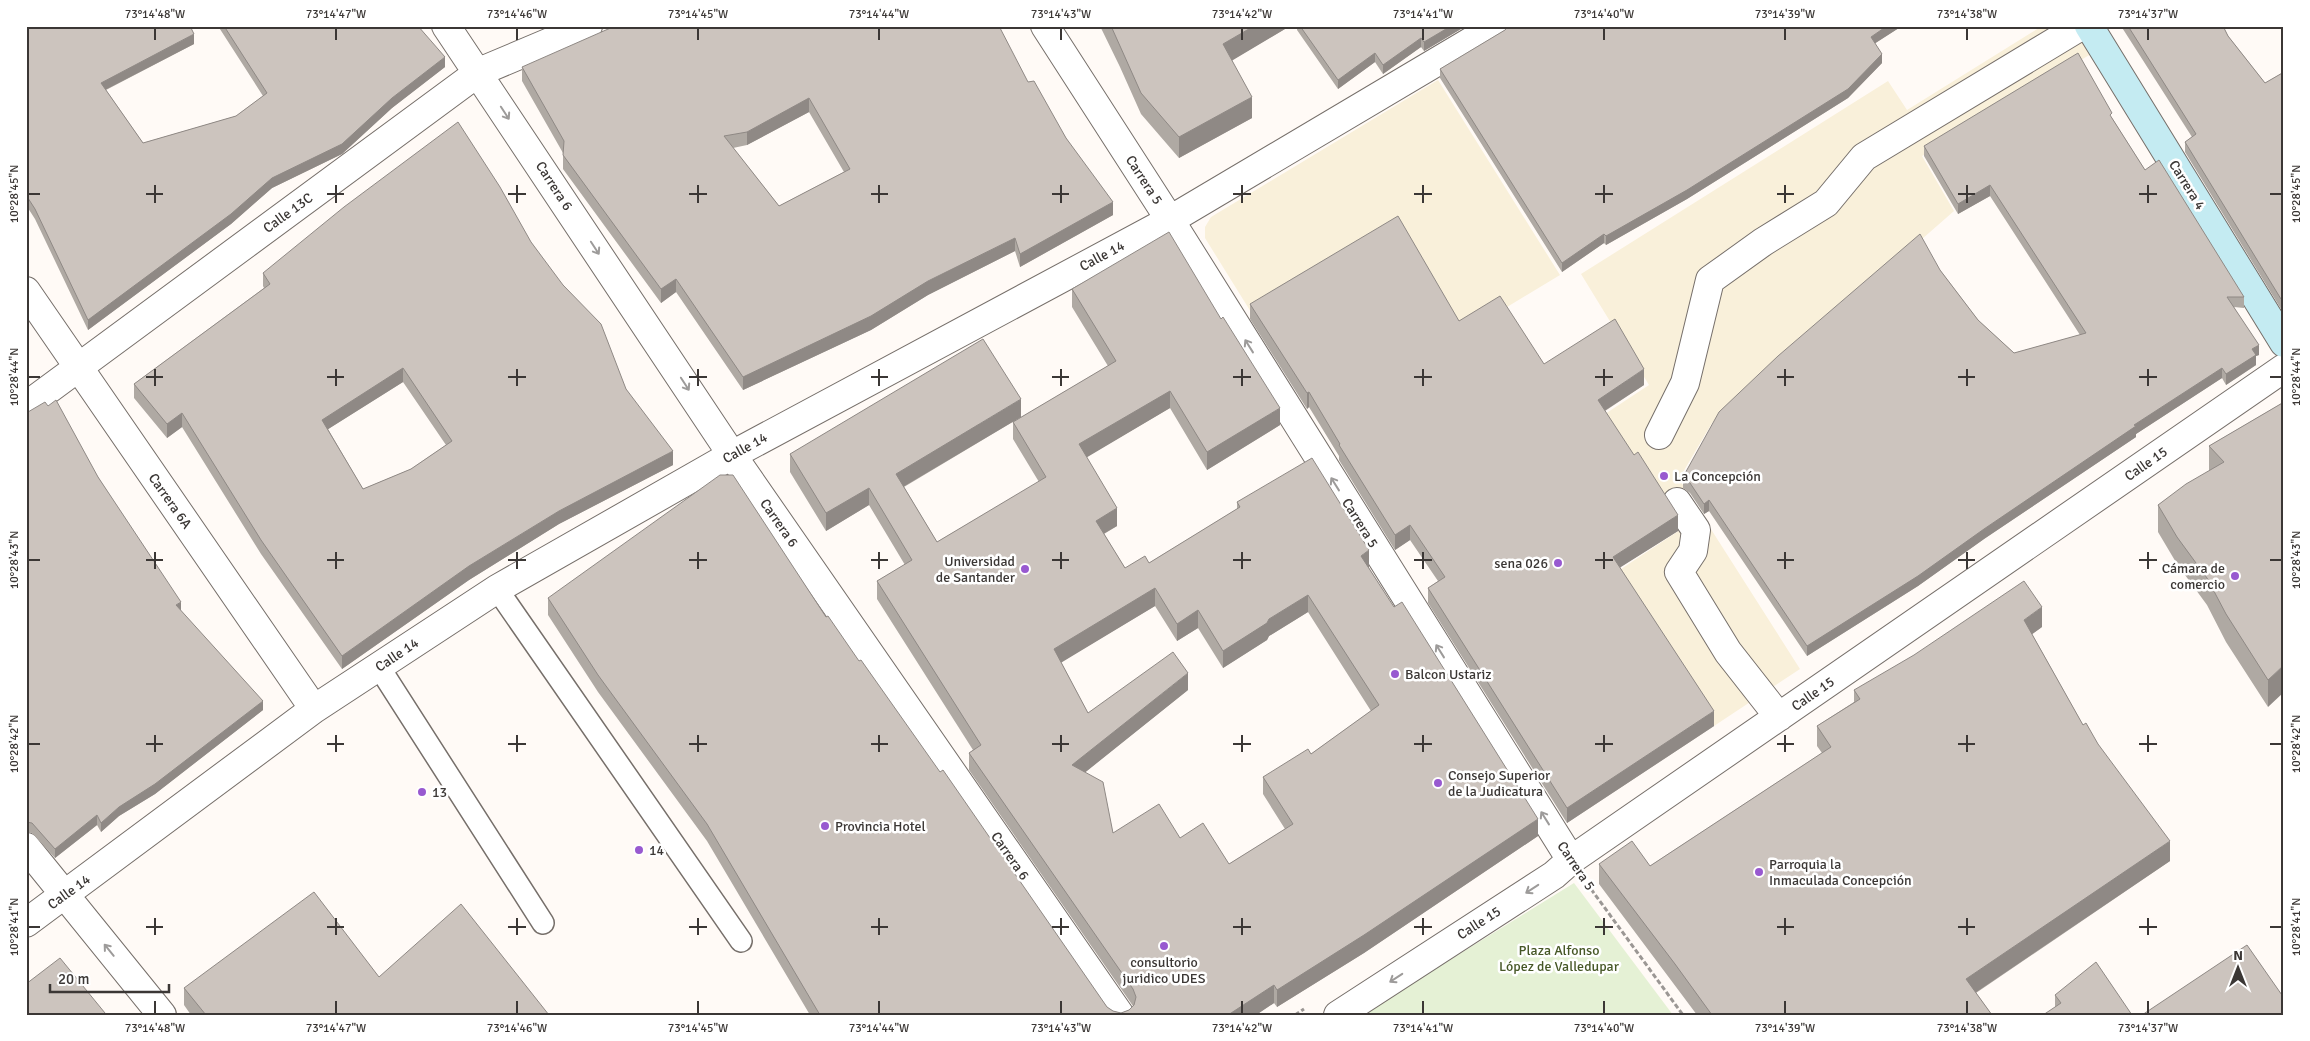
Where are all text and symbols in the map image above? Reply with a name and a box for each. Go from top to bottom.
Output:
text: 73°14'48"W [125,7,185,22]
text: 73°14'47"W [306,7,366,22]
text: 73°14'46"W [487,7,547,22]
text: 73°14'45"W [668,7,728,22]
text: 73°14'44"W [849,7,909,22]
text: 73°14'43"W [1031,7,1091,22]
text: 73°14'42"W [1212,7,1272,22]
text: 73°14'41"W [1393,7,1453,22]
text: 73°14'40"W [1574,7,1634,22]
text: 73°14'39"W [1755,7,1815,22]
text: 73°14'38"W [1937,7,1997,22]
text: 73°14'37"W [2118,7,2178,22]
one-way arrow [501,105,511,119]
street label: Carrera 5 [1122,152,1166,208]
street label: Carrera 4 [2165,157,2209,213]
street label: Carrera 6 [532,158,576,214]
text: 10°28'45"N [7,165,22,223]
text: 10°28'45"N [2289,165,2304,223]
street label: Calle 13C [260,189,316,237]
street label: Calle 14 [1077,237,1128,275]
one-way arrow [590,241,600,255]
one-way arrow [1244,339,1254,353]
text: 10°28'44"N [7,348,22,406]
text: 10°28'44"N [2289,348,2304,406]
one-way arrow [679,377,690,391]
street label: Calle 14 [720,429,771,467]
street label: Calle 15 [2121,443,2171,485]
place label: La Concepción [1674,468,1761,485]
street label: Carrera 6A [145,470,196,532]
marker: La Concepción [1658,470,1670,482]
one-way arrow [1330,477,1340,491]
street label: Carrera 6 [756,495,802,551]
street label: Carrera 5 [1338,495,1382,551]
text: 10°28'43"N [7,531,22,589]
text: 10°28'43"N [2289,531,2304,589]
place label: Universidad de Santander [936,553,1016,586]
place label: sena 026 [1494,555,1548,572]
marker: sena 026 [1552,557,1564,569]
place label: Cámara de comercio [2162,560,2225,593]
marker: Universidad de Santander [1019,563,1031,575]
marker: Cámara de comercio [2229,570,2241,582]
street label: Calle 14 [372,634,422,676]
one-way arrow [1434,644,1445,658]
place label: Balcon Ustariz [1405,666,1492,683]
marker: Balcon Ustariz [1389,668,1401,680]
street label: Calle 15 [1788,673,1838,715]
text: 10°28'42"N [7,715,22,773]
text: 10°28'42"N [2289,715,2304,773]
place label: Consejo Superior de la Judicatura [1448,767,1551,800]
marker: Consejo Superior de la Judicatura [1432,777,1444,789]
place label: 13 [432,784,447,801]
marker: 13 [416,786,428,798]
one-way arrow [1539,812,1549,826]
place label: Provincia Hotel [835,818,926,835]
marker: Provincia Hotel [819,820,831,832]
street label: Carrera 6 [987,828,1033,884]
street label: Carrera 5 [1553,838,1599,894]
place label: 14 [649,842,665,859]
marker: 14 [633,844,645,856]
place label: Parroquia la Inmaculada Concepción [1769,856,1912,889]
marker: Parroquia la Inmaculada Concepción [1753,866,1765,878]
street label: Calle 14 [44,871,94,913]
one-way arrow [1525,884,1539,894]
text: 10°28'41"N [7,898,22,956]
text: 10°28'41"N [2289,898,2304,956]
street label: Calle 15 [1454,903,1504,943]
marker: consultorio juridico UDES [1158,940,1170,952]
park label: Plaza Alfonso López de Valledupar [1499,942,1620,975]
one-way arrow [103,944,114,957]
north arrow [2212,944,2262,994]
text: N [2233,947,2243,964]
place label: consultorio juridico UDES [1123,954,1206,987]
scale bar [50,961,169,993]
text: 20 m [58,970,89,988]
one-way arrow [1389,973,1403,983]
text: 73°14'48"W [125,1021,185,1036]
text: 73°14'47"W [306,1021,366,1036]
text: 73°14'46"W [487,1021,547,1036]
text: 73°14'45"W [668,1021,728,1036]
text: 73°14'44"W [849,1021,909,1036]
text: 73°14'43"W [1031,1021,1091,1036]
text: 73°14'42"W [1212,1021,1272,1036]
text: 73°14'41"W [1393,1021,1453,1036]
text: 73°14'40"W [1574,1021,1634,1036]
text: 73°14'39"W [1755,1021,1815,1036]
text: 73°14'38"W [1937,1021,1997,1036]
text: 73°14'37"W [2118,1021,2178,1036]

